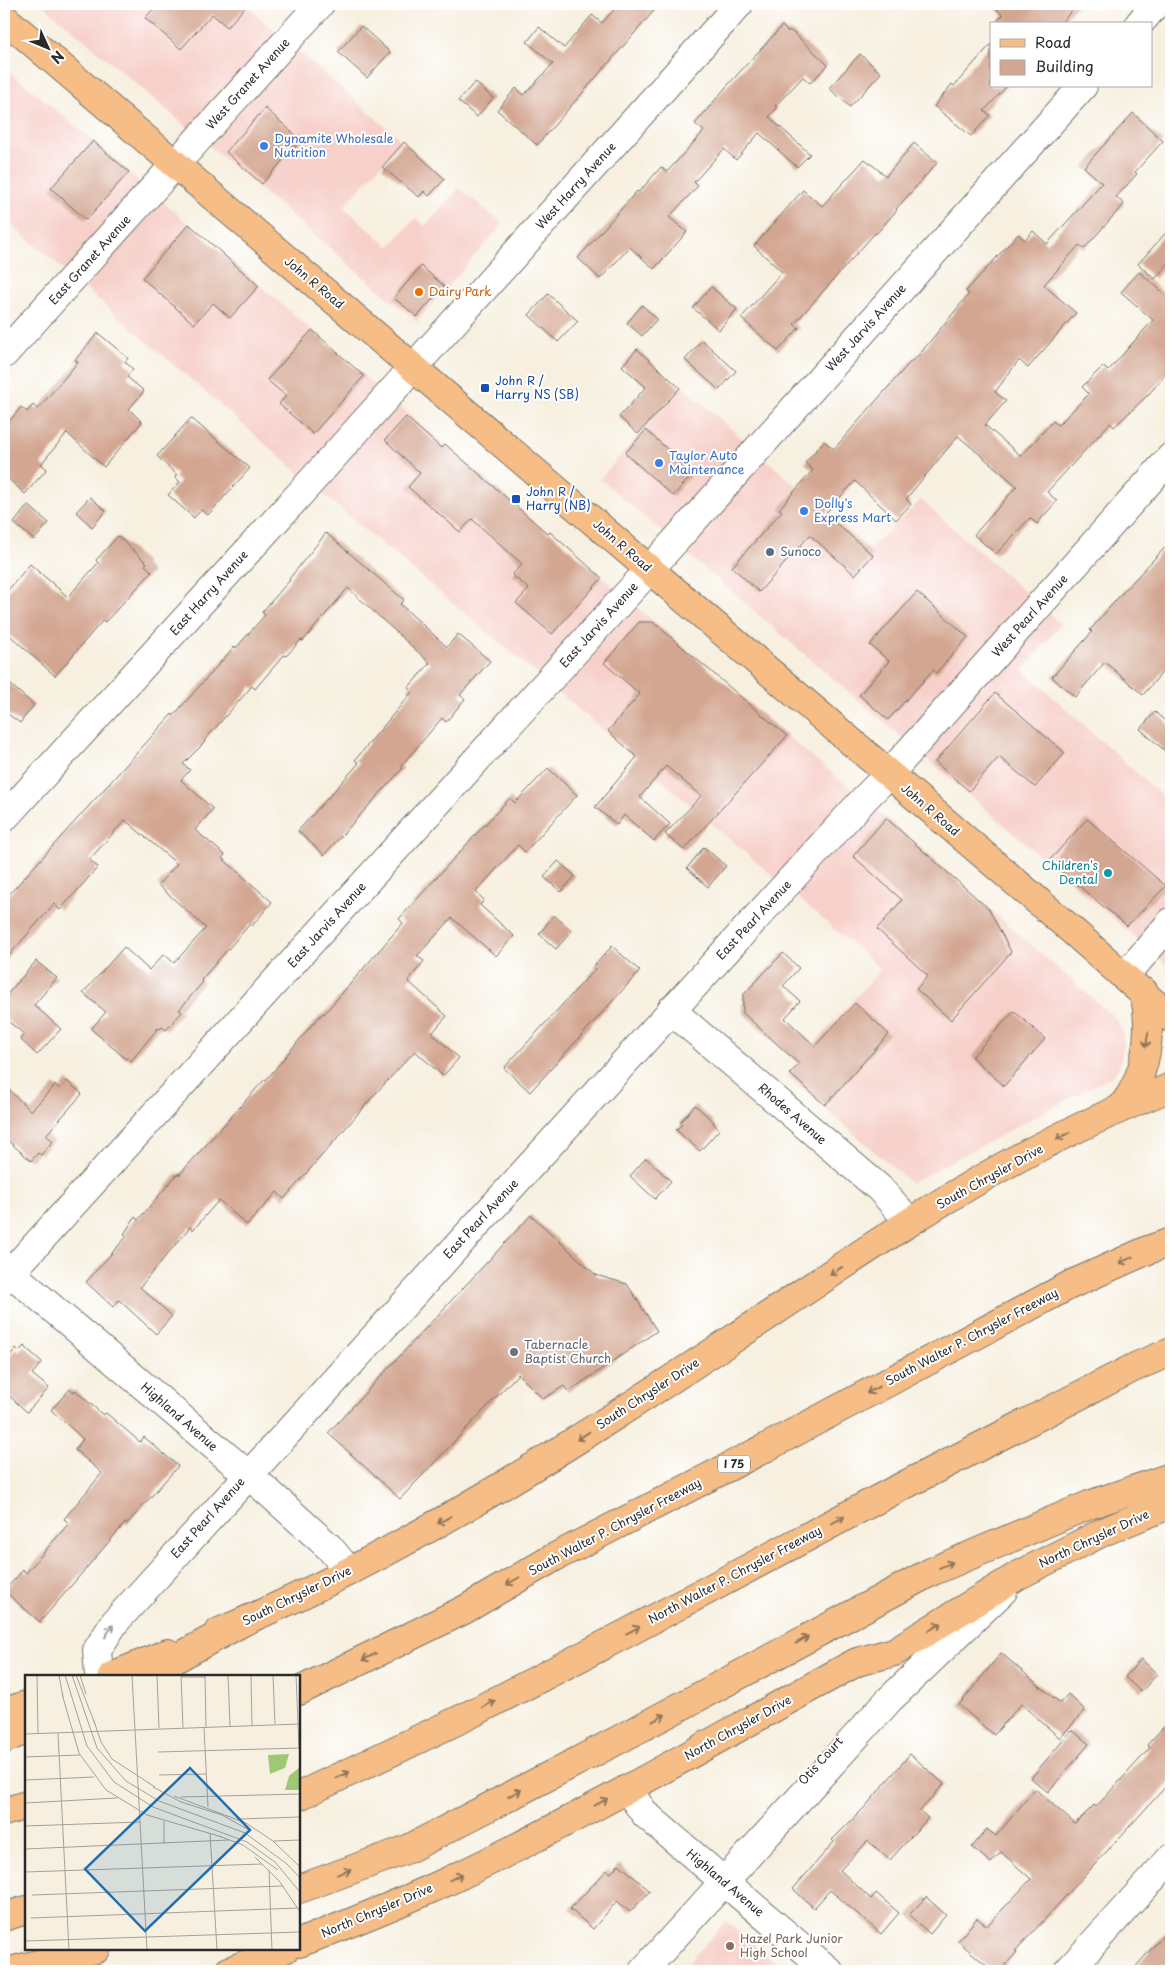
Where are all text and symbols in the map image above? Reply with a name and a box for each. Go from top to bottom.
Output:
north arrow [22,22,72,72]
legend [990,22,1152,88]
text: Road [1035,30,1071,53]
street label: West Granet Avenue [201,33,294,133]
text: N [46,46,69,69]
text: Building [1035,54,1094,77]
place label: Dynamite Wholesale Nutrition [274,129,394,161]
street label: West Harry Avenue [531,138,619,233]
marker: Dynamite Wholesale Nutrition [258,140,270,152]
street label: East Granet Avenue [44,210,135,308]
street label: John R Road [281,252,348,312]
street label: West Jarvis Avenue [821,279,910,375]
place label: Dairy Park [429,282,492,300]
marker: Dairy Park [413,286,425,298]
place label: John R / Harry NS (SB) [495,371,579,403]
marker: John R / Harry NS (SB) [479,382,491,394]
place label: Taylor Auto Maintenance [669,446,745,478]
marker: Taylor Auto Maintenance [653,457,665,469]
place label: John R / Harry (NB) [526,482,591,514]
marker: John R / Harry (NB) [510,493,522,505]
place label: Dolly's Express Mart [814,494,891,526]
marker: Dolly's Express Mart [798,505,810,517]
street label: John R Road [589,515,656,576]
place label: Sunoco [780,542,822,560]
street label: East Harry Avenue [165,546,251,639]
marker: Sunoco [764,546,776,558]
street label: West Pearl Avenue [987,570,1071,661]
street label: East Jarvis Avenue [555,577,642,671]
street label: John R Road [897,779,964,840]
place label: Children's Dental [1042,856,1099,888]
marker: Children's Dental [1102,867,1114,879]
street label: East Pearl Avenue [712,875,795,963]
street label: East Jarvis Avenue [283,877,370,971]
one-way arrow [1142,1032,1152,1048]
street label: Rhodes Avenue [755,1078,831,1148]
one-way arrow [1056,1132,1071,1141]
street label: South Chrysler Drive [933,1139,1046,1213]
street label: East Pearl Avenue [439,1174,522,1262]
one-way arrow [1119,1255,1134,1265]
one-way arrow [830,1266,844,1276]
street label: South Walter P. Chrysler Freeway [882,1283,1061,1389]
place label: Tabernacle Baptist Church [524,1335,611,1367]
marker: Tabernacle Baptist Church [508,1346,520,1358]
street label: South Chrysler Drive [593,1353,702,1433]
street label: Highland Avenue [137,1378,222,1455]
one-way arrow [865,1385,880,1395]
one-way arrow [576,1431,590,1441]
road number: I 75 [718,1456,750,1472]
street label: East Pearl Avenue [166,1473,248,1562]
street label: South Walter P. Chrysler Freeway [525,1473,704,1579]
street label: North Chrysler Drive [1036,1505,1152,1572]
one-way arrow [831,1515,846,1525]
one-way arrow [438,1516,452,1526]
street label: North Walter P. Chrysler Freeway [645,1521,824,1628]
one-way arrow [938,1560,953,1570]
street label: South Chrysler Drive [239,1561,354,1629]
one-way arrow [506,1577,520,1587]
one-way arrow [928,1621,942,1632]
one-way arrow [105,1624,115,1638]
one-way arrow [626,1625,641,1635]
one-way arrow [794,1635,809,1645]
one-way arrow [362,1653,377,1662]
inset map [25,1675,300,1950]
street label: North Chrysler Drive [681,1690,794,1764]
one-way arrow [481,1699,496,1708]
one-way arrow [651,1713,666,1722]
street label: Otis Court [794,1732,847,1788]
one-way arrow [335,1770,350,1779]
one-way arrow [507,1788,522,1797]
one-way arrow [593,1797,608,1806]
street label: Highland Avenue [683,1844,769,1920]
one-way arrow [336,1867,352,1876]
one-way arrow [449,1872,464,1882]
street label: North Chrysler Drive [318,1878,435,1942]
place label: Hazel Park Junior High School [740,1929,843,1961]
marker: Hazel Park Junior High School [724,1940,736,1952]

